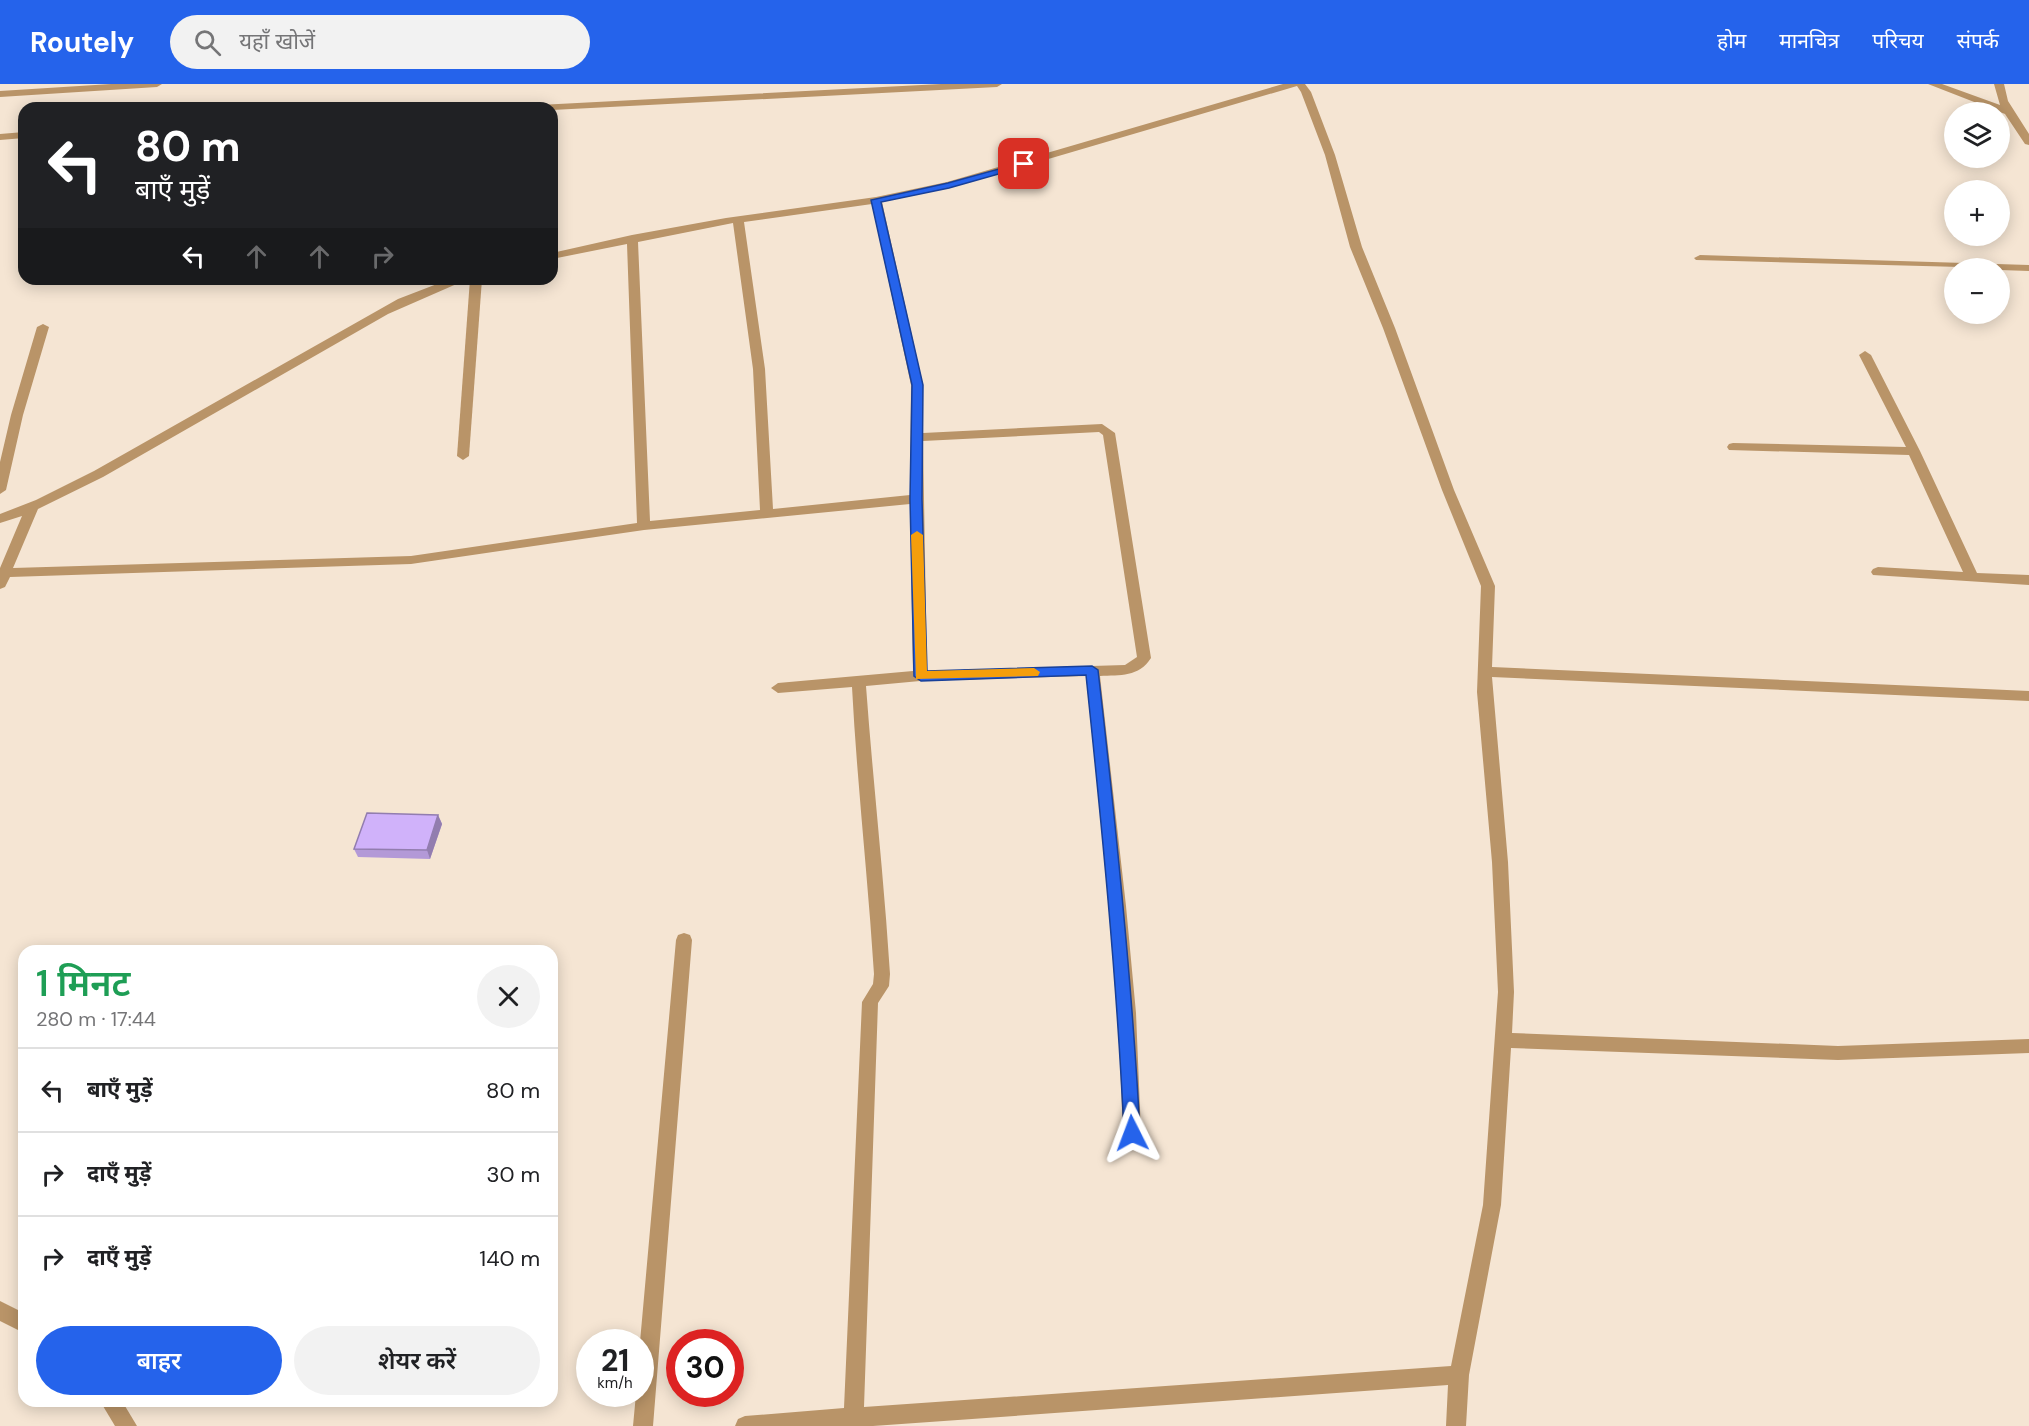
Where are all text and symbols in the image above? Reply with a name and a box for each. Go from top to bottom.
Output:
search box [170,15,590,69]
text: Routely [30,24,134,61]
icon: search [191,26,224,59]
text: यहाँ खोजें [239,27,315,56]
text: होम [1717,27,1746,55]
text: मानचित्र [1779,27,1839,55]
text: परिचय [1872,27,1924,55]
text: संपर्क [1957,27,1999,55]
map controls [1944,102,2010,324]
button: layers [1944,102,2010,168]
text: 80 m [135,119,241,174]
icon: left [36,126,114,204]
pin [998,138,1049,189]
icon: arrive [1007,147,1040,180]
text: बाएँ मुड़ें [135,172,210,207]
button: + [1944,180,2010,246]
icon: left [177,240,210,273]
icon: ahead [240,240,273,273]
icon: ahead [303,240,336,273]
icon: right [366,240,399,273]
button: − [1944,258,2010,324]
text: 1 मिनट [36,960,130,1007]
button: close [477,965,540,1028]
text: 280 m · 17:44 [36,1006,156,1032]
icon: left [36,1074,69,1107]
text: बाएँ मुड़ें [87,1075,153,1104]
text: 80 m [486,1076,540,1105]
position arrow [1100,1101,1164,1165]
icon: right [36,1158,69,1191]
text: दाएँ मुड़ें [87,1159,151,1188]
text: 30 m [486,1160,540,1189]
icon: right [36,1242,69,1275]
text: दाएँ मुड़ें [87,1243,151,1272]
text: 140 m [479,1244,540,1273]
button: बाहर [36,1326,282,1395]
button: शेयर करें [294,1326,540,1395]
speed limit sign: 30 [666,1329,744,1407]
text: 21 [601,1341,629,1380]
text: km/h [597,1373,633,1393]

